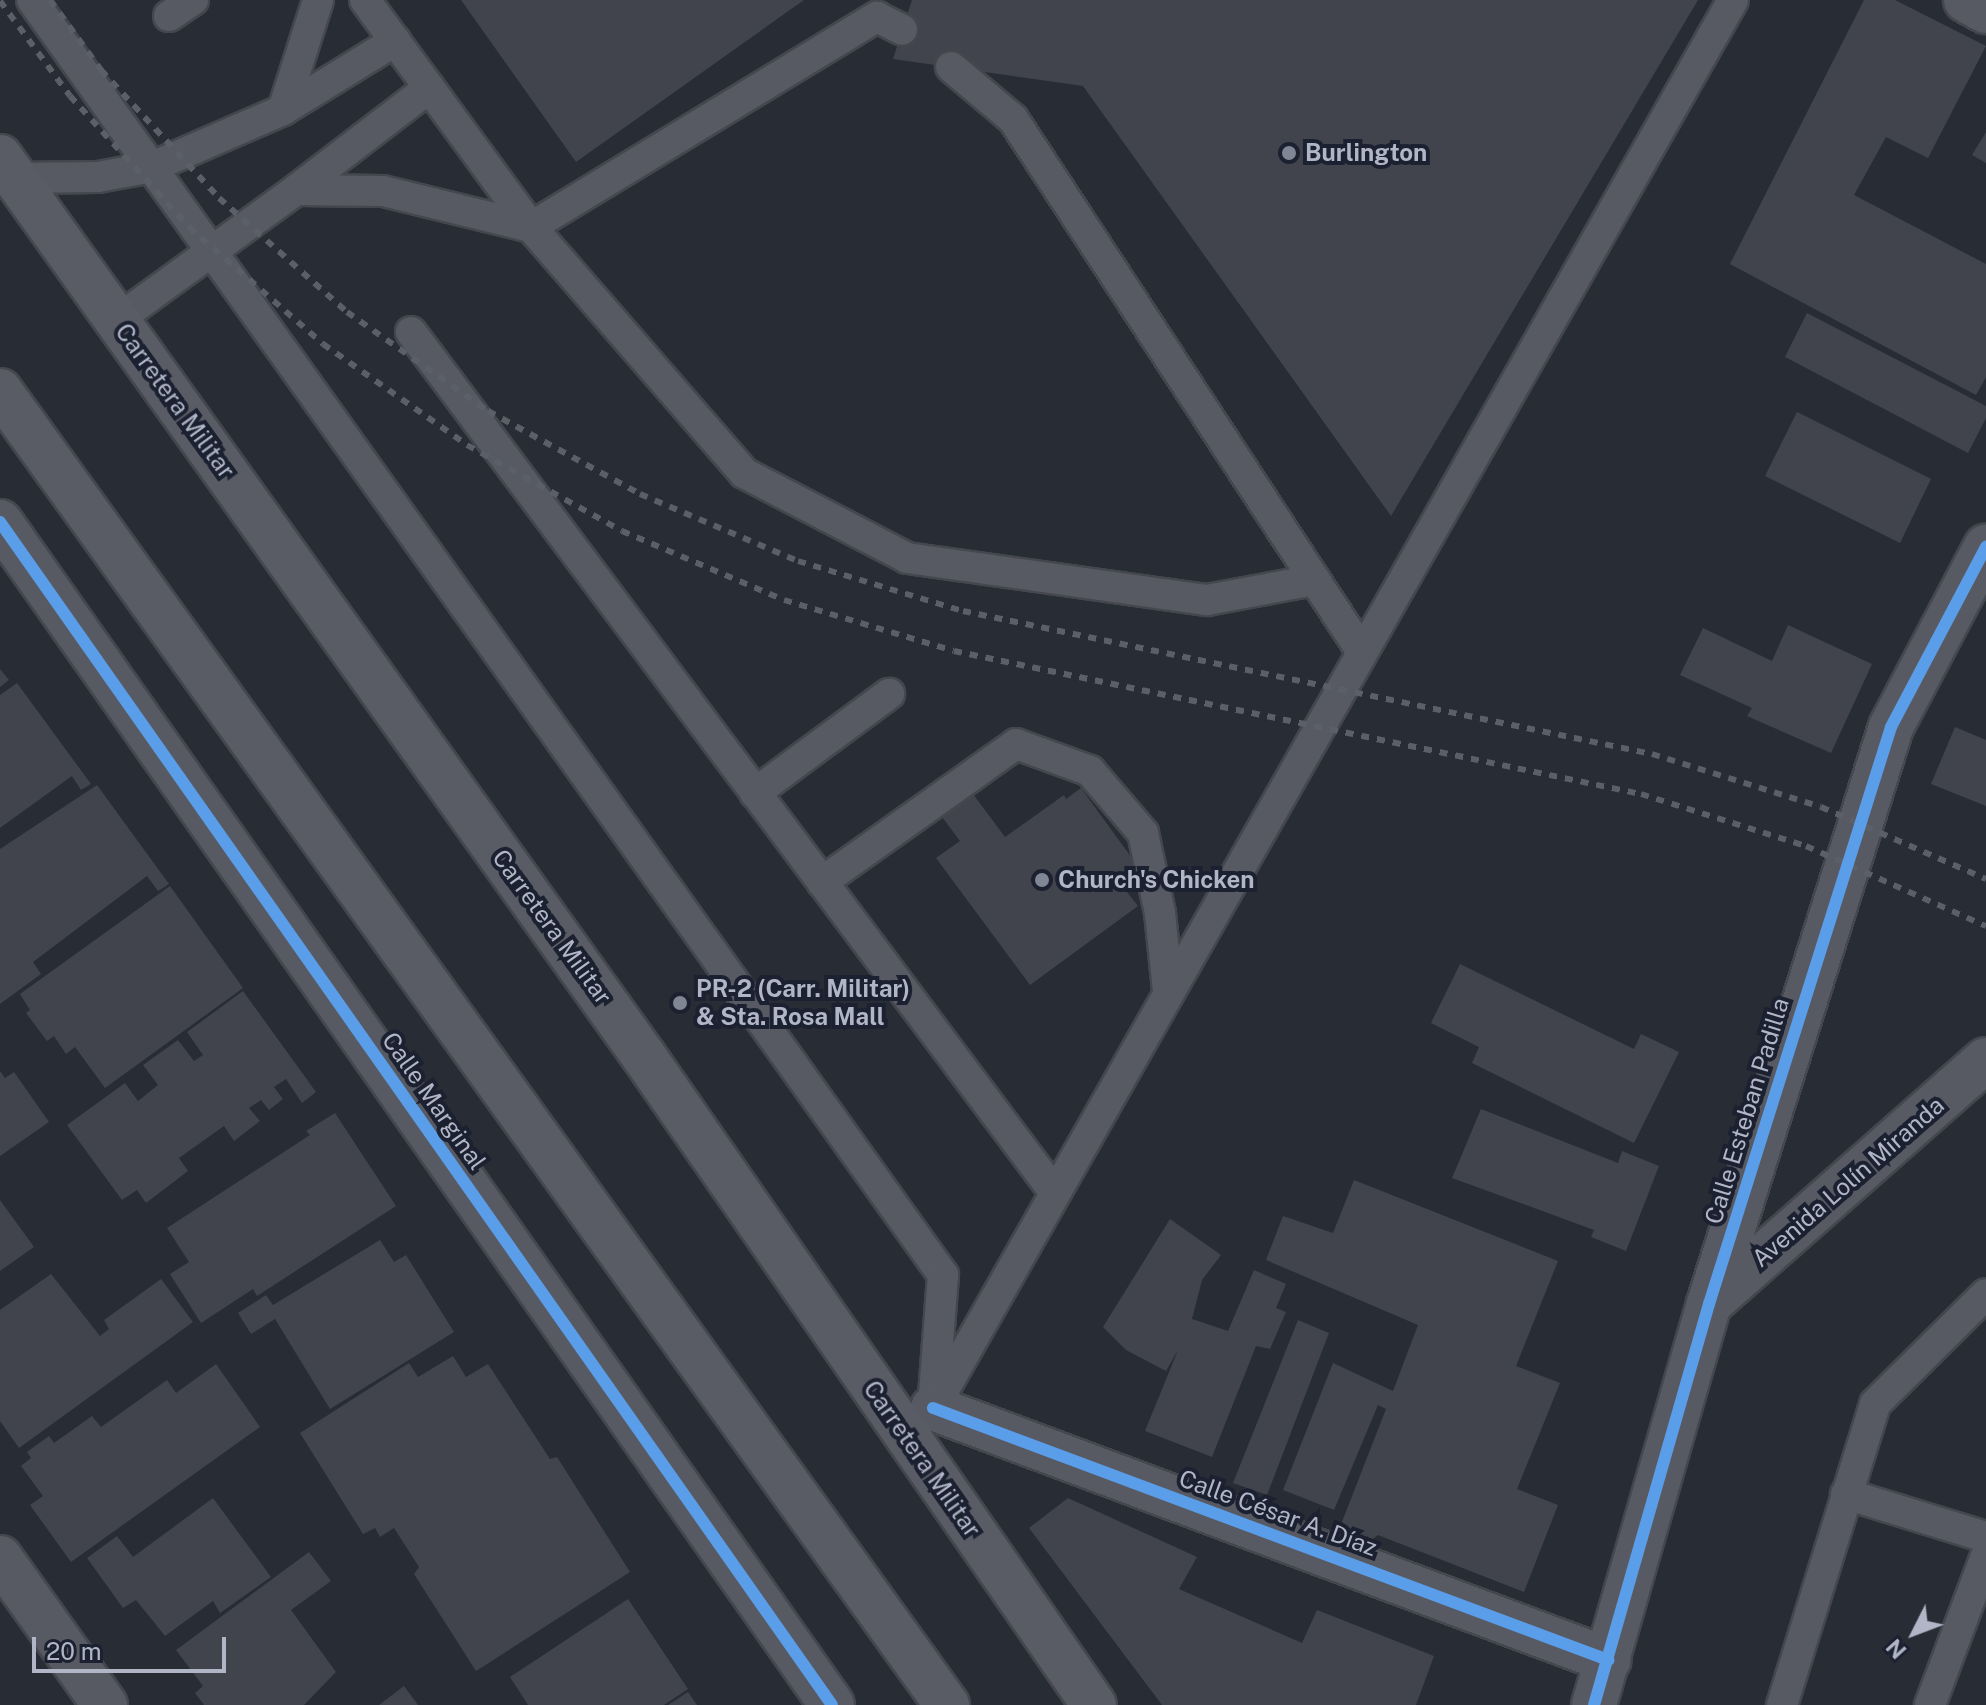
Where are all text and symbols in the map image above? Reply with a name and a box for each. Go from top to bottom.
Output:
place label: Burlington [1305,139,1427,167]
marker: Burlington [1280,144,1298,162]
street label: Carretera Militar [109,318,241,484]
street label: Carretera Militar [486,844,618,1010]
place label: Church's Chicken [1058,866,1255,894]
marker: Church's Chicken [1033,871,1051,889]
place label: PR-2 (Carr. Militar) & Sta. Rosa Mall [696,975,910,1031]
marker: PR-2 (Carr. Militar) & Sta. Rosa Mall [671,994,689,1012]
street label: Calle Esteban Padilla [1699,994,1795,1228]
street label: Calle Marginal [376,1027,492,1175]
street label: Avenida Lolín Miranda [1746,1091,1950,1273]
street label: Carretera Militar [857,1375,987,1543]
street label: Calle César A. Díaz [1175,1464,1381,1562]
north arrow [1874,1593,1954,1673]
scale bar [36,1621,230,1671]
text: N [1881,1634,1912,1664]
text: 20 m [46,1637,102,1665]

